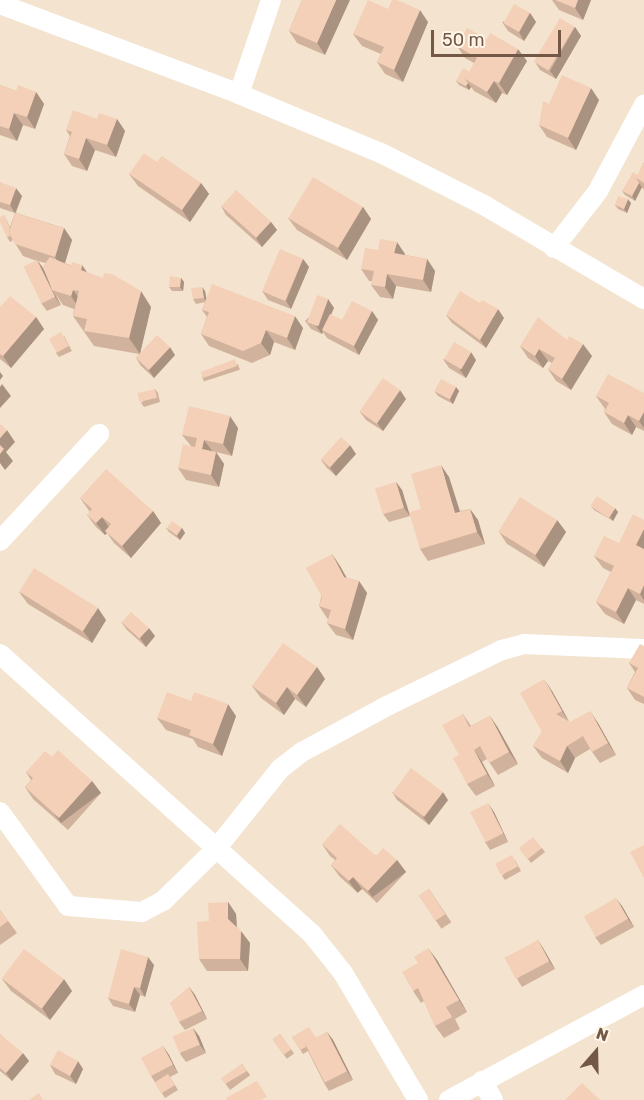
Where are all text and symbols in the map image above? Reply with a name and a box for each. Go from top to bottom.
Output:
scale bar [434,18,564,56]
text: 50 m [442,29,485,51]
north arrow [566,1022,626,1082]
text: N [594,1024,611,1046]

